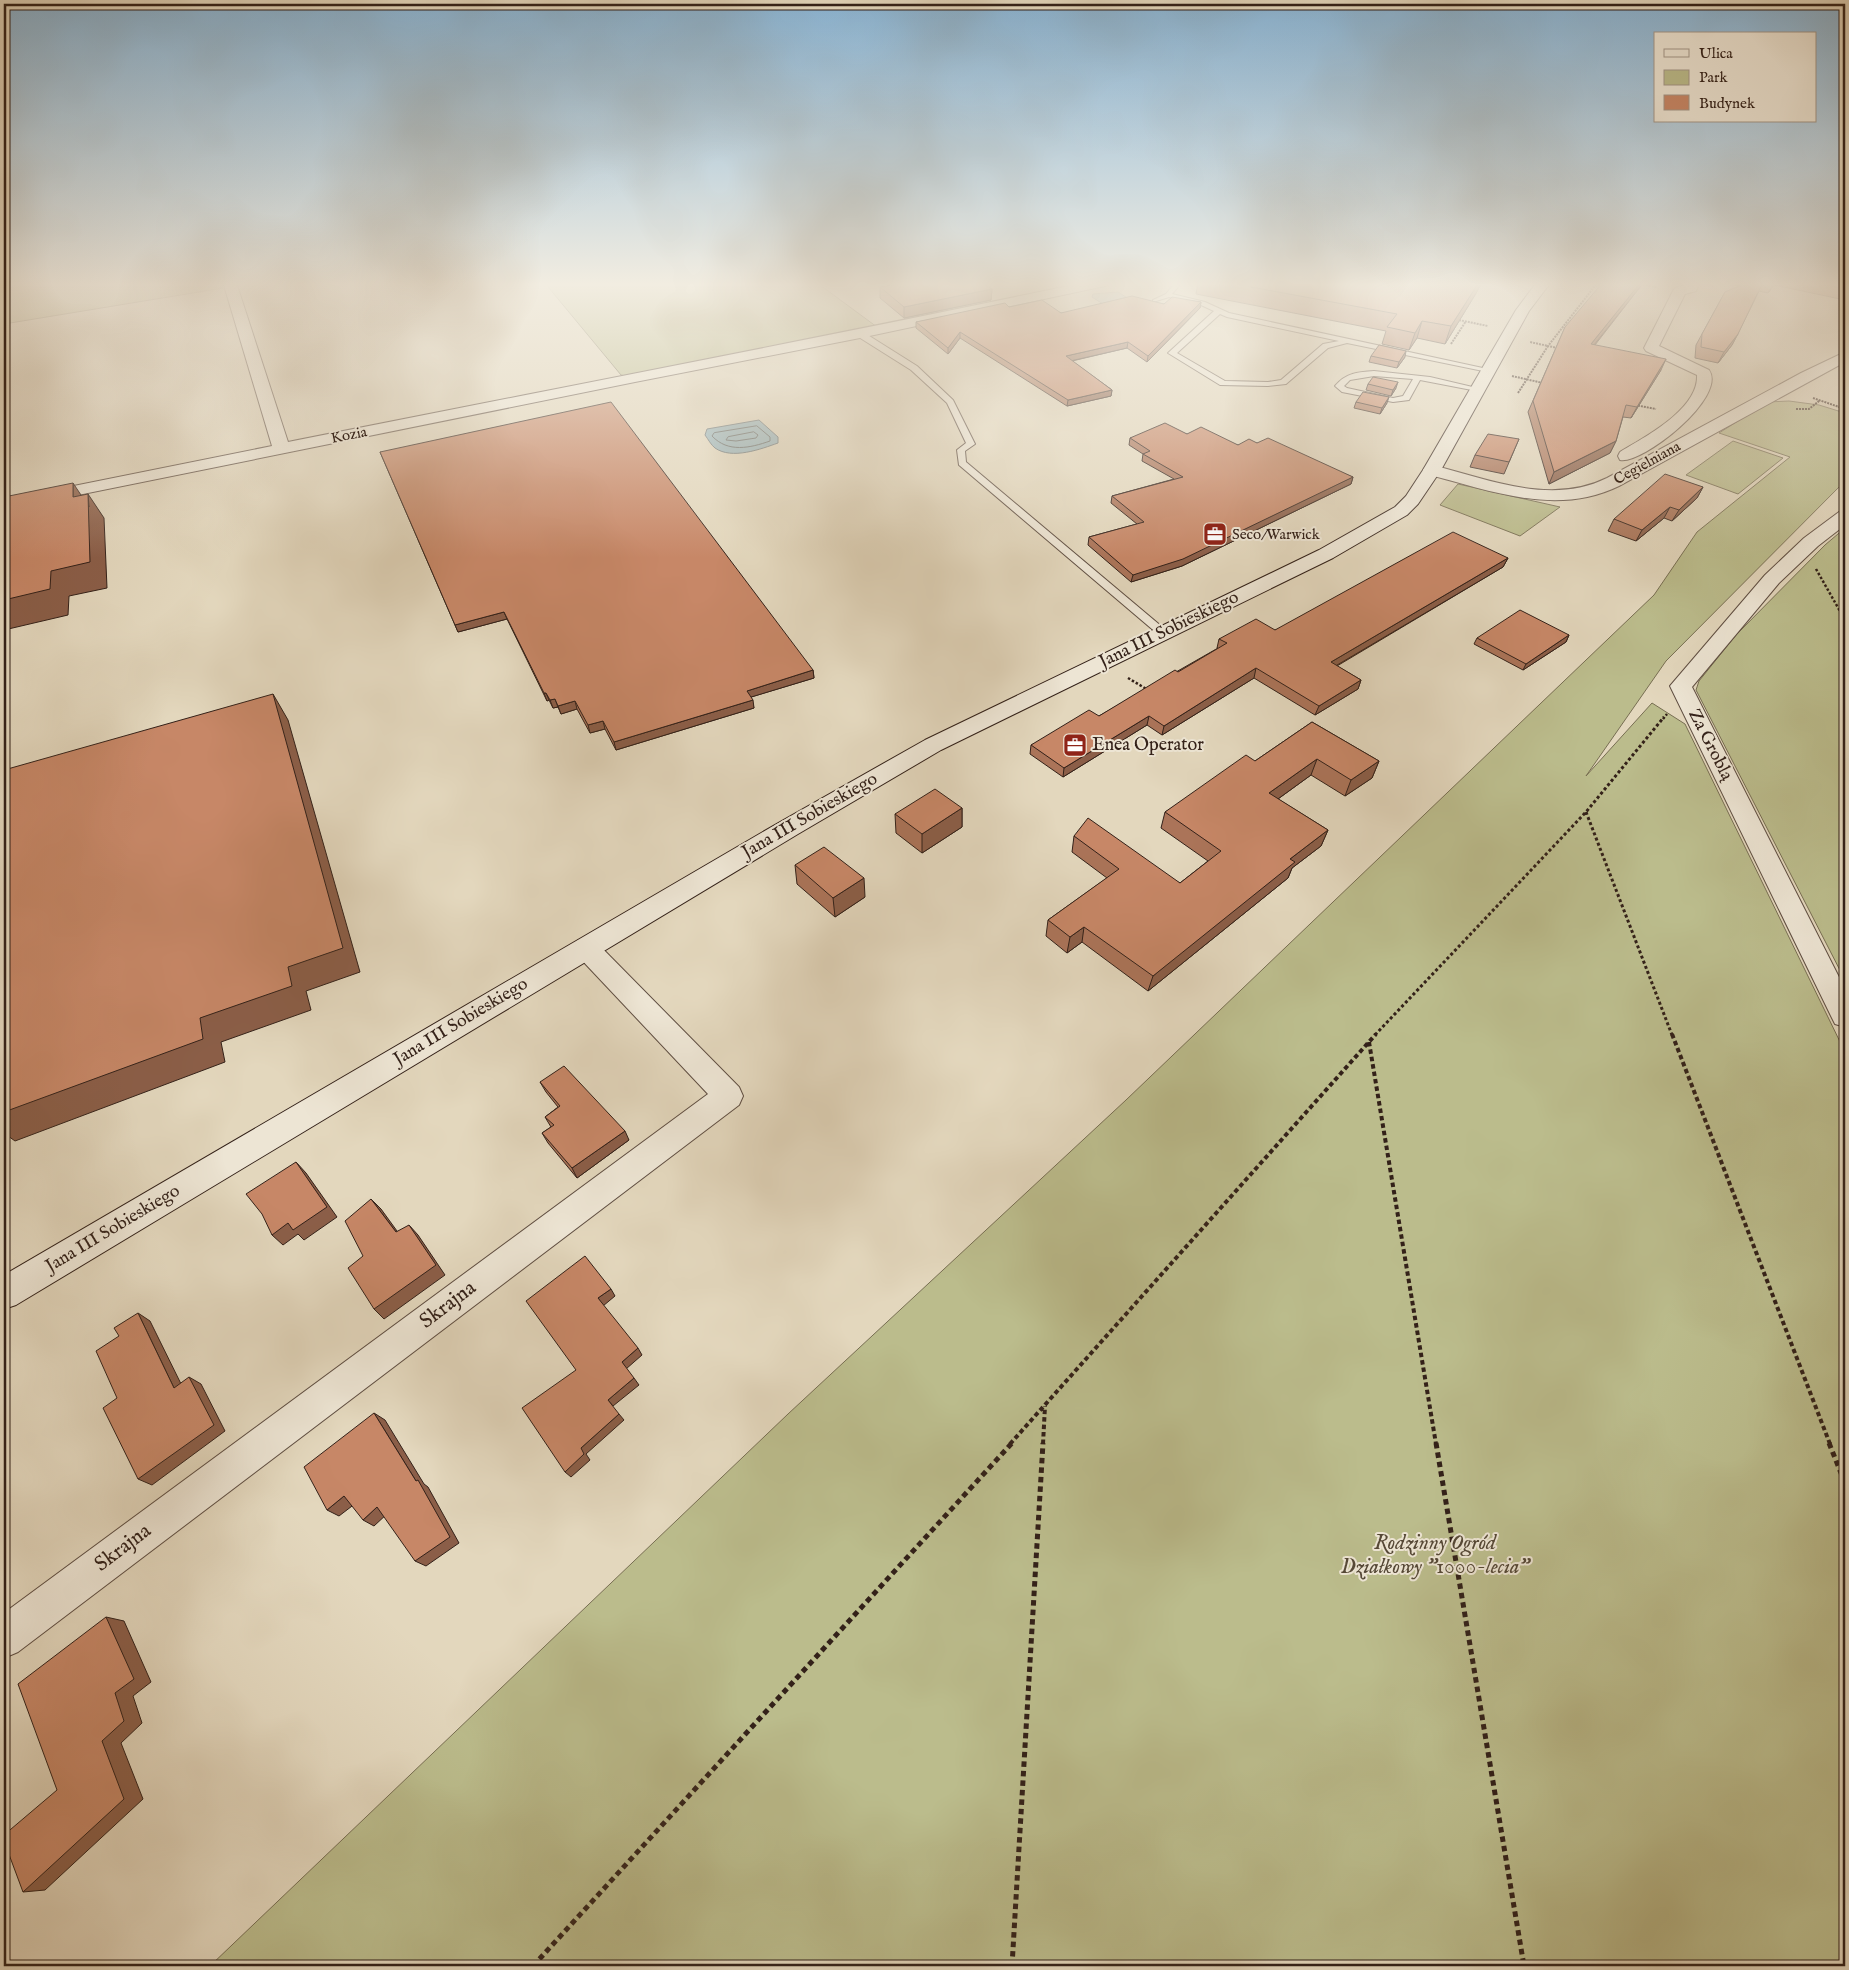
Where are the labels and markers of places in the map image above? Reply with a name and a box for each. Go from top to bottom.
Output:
office icon: Seco/Warwick [1202,521,1228,547]
place label: Seco/Warwick [1232,525,1321,544]
office icon: Enea Operator [1062,732,1088,758]
place label: Enea Operator [1092,734,1204,757]

